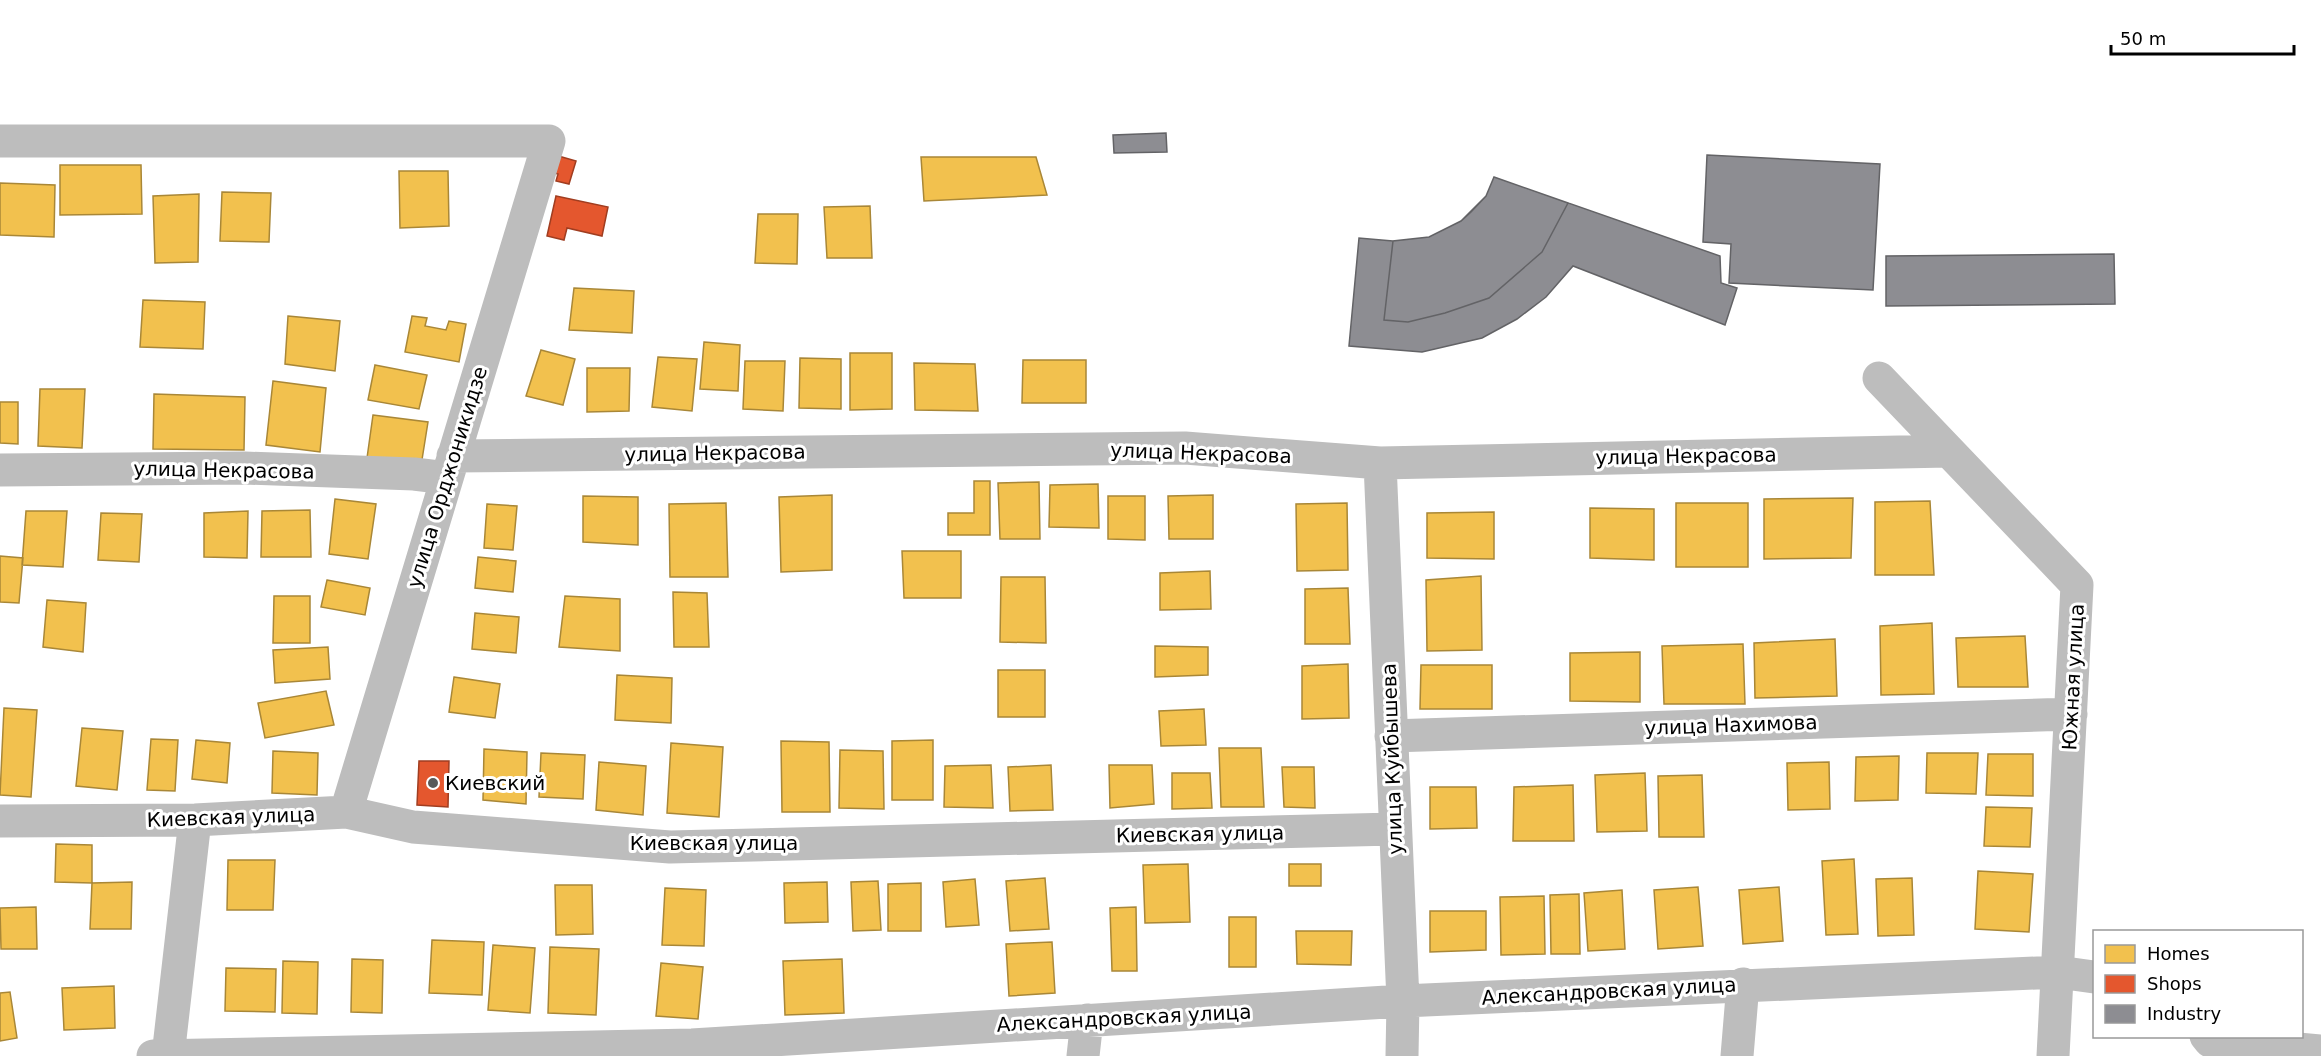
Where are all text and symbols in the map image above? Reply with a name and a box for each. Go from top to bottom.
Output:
scale bar [2111,18,2294,56]
text: 50 m [2120,28,2166,49]
street label: улица Орджоникидзе [402,363,492,591]
street label: улица Некрасова [1110,438,1292,468]
street label: улица Некрасова [624,439,806,467]
street label: улица Некрасова [1595,442,1777,470]
street label: улица Некрасова [133,456,315,484]
street label: Южная улица [2057,603,2089,751]
street label: улица Куйбышева [1377,663,1407,855]
street label: улица Нахимова [1644,710,1818,740]
place label: Киевский [445,771,545,795]
marker: Киевский [426,776,440,790]
street label: Киевская улица [146,802,316,832]
street label: Киевская улица [1116,821,1284,847]
street label: Киевская улица [630,831,798,855]
legend [2093,930,2303,1038]
text: Homes [2147,943,2210,964]
street label: Александровская улица [1481,972,1737,1010]
text: Shops [2147,973,2202,994]
street label: Александровская улица [996,999,1252,1037]
text: Industry [2147,1003,2221,1024]

